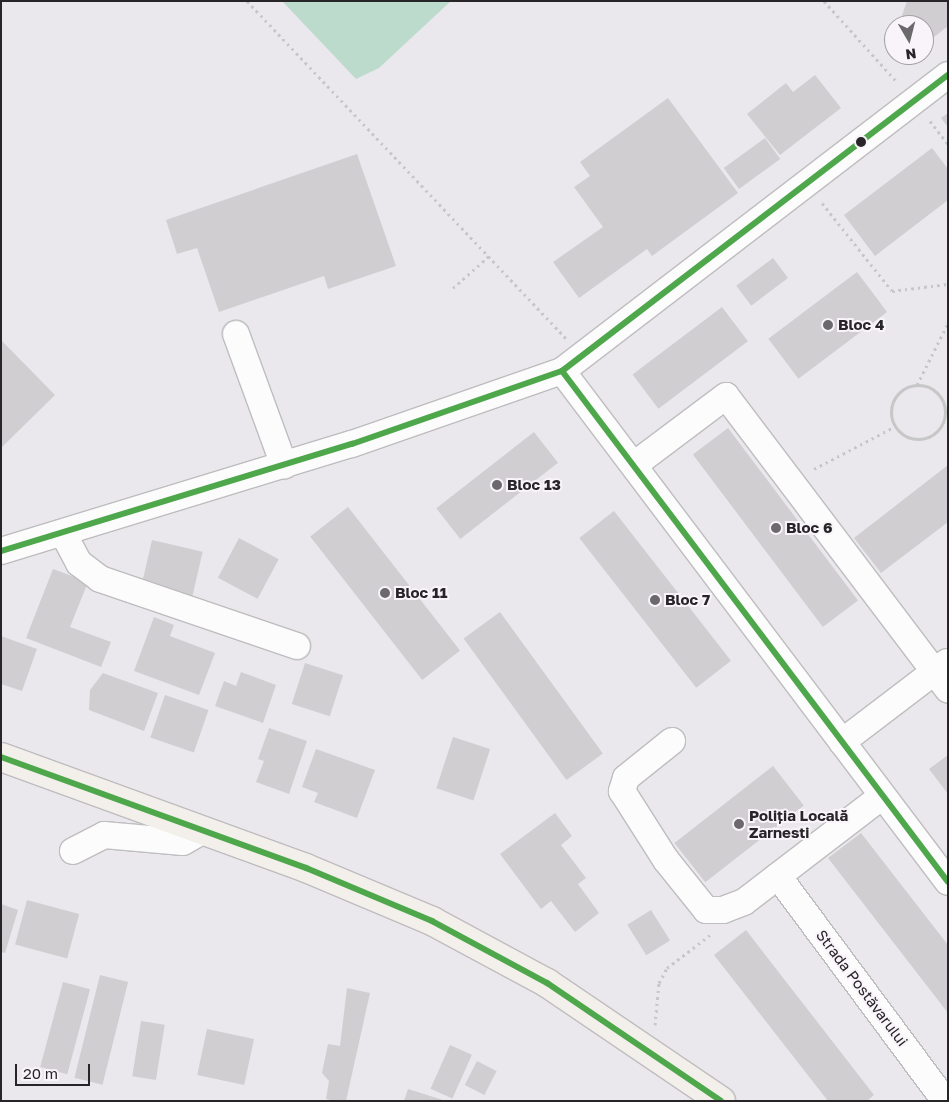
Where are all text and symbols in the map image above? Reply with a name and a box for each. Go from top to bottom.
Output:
north arrow [884,15,934,65]
text: N [905,45,917,64]
unlabelled marker [856,137,866,147]
place label: Bloc 4 [838,316,884,334]
marker: Bloc 4 [822,319,834,331]
place label: Bloc 13 [507,476,561,494]
marker: Bloc 13 [491,479,503,491]
place label: Bloc 6 [786,519,832,537]
marker: Bloc 6 [770,522,782,534]
place label: Bloc 11 [395,584,447,602]
marker: Bloc 11 [379,587,391,599]
place label: Bloc 7 [665,591,710,609]
marker: Bloc 7 [649,594,661,606]
place label: Poliția Locală Zarnesti [749,806,848,841]
marker: Poliția Locală Zarnesti [733,818,745,830]
street label: Strada Postăvarului [812,926,912,1050]
scale bar [18,1054,92,1086]
text: 20 m [23,1064,58,1082]

